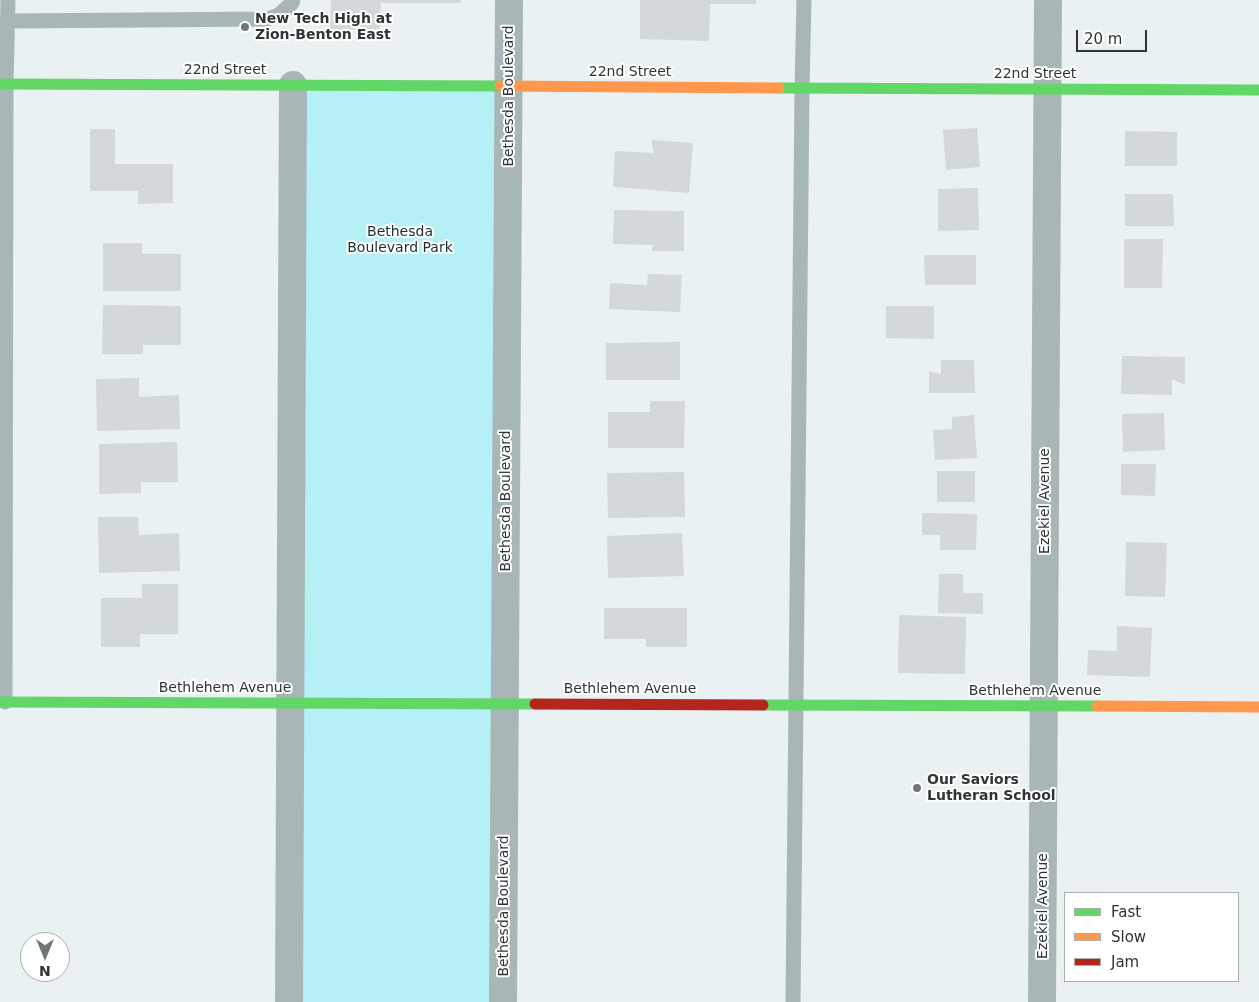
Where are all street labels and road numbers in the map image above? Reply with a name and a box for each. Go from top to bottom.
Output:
street label: Bethesda Boulevard [501,25,517,167]
street label: 22nd Street [184,62,266,78]
street label: 22nd Street [589,64,671,80]
street label: 22nd Street [994,66,1076,82]
street label: Bethesda Boulevard [498,430,514,572]
street label: Ezekiel Avenue [1037,448,1053,554]
street label: Bethlehem Avenue [159,680,291,696]
street label: Bethlehem Avenue [564,681,696,697]
street label: Bethlehem Avenue [969,683,1101,699]
street label: Bethesda Boulevard [496,835,512,977]
street label: Ezekiel Avenue [1035,853,1051,959]

